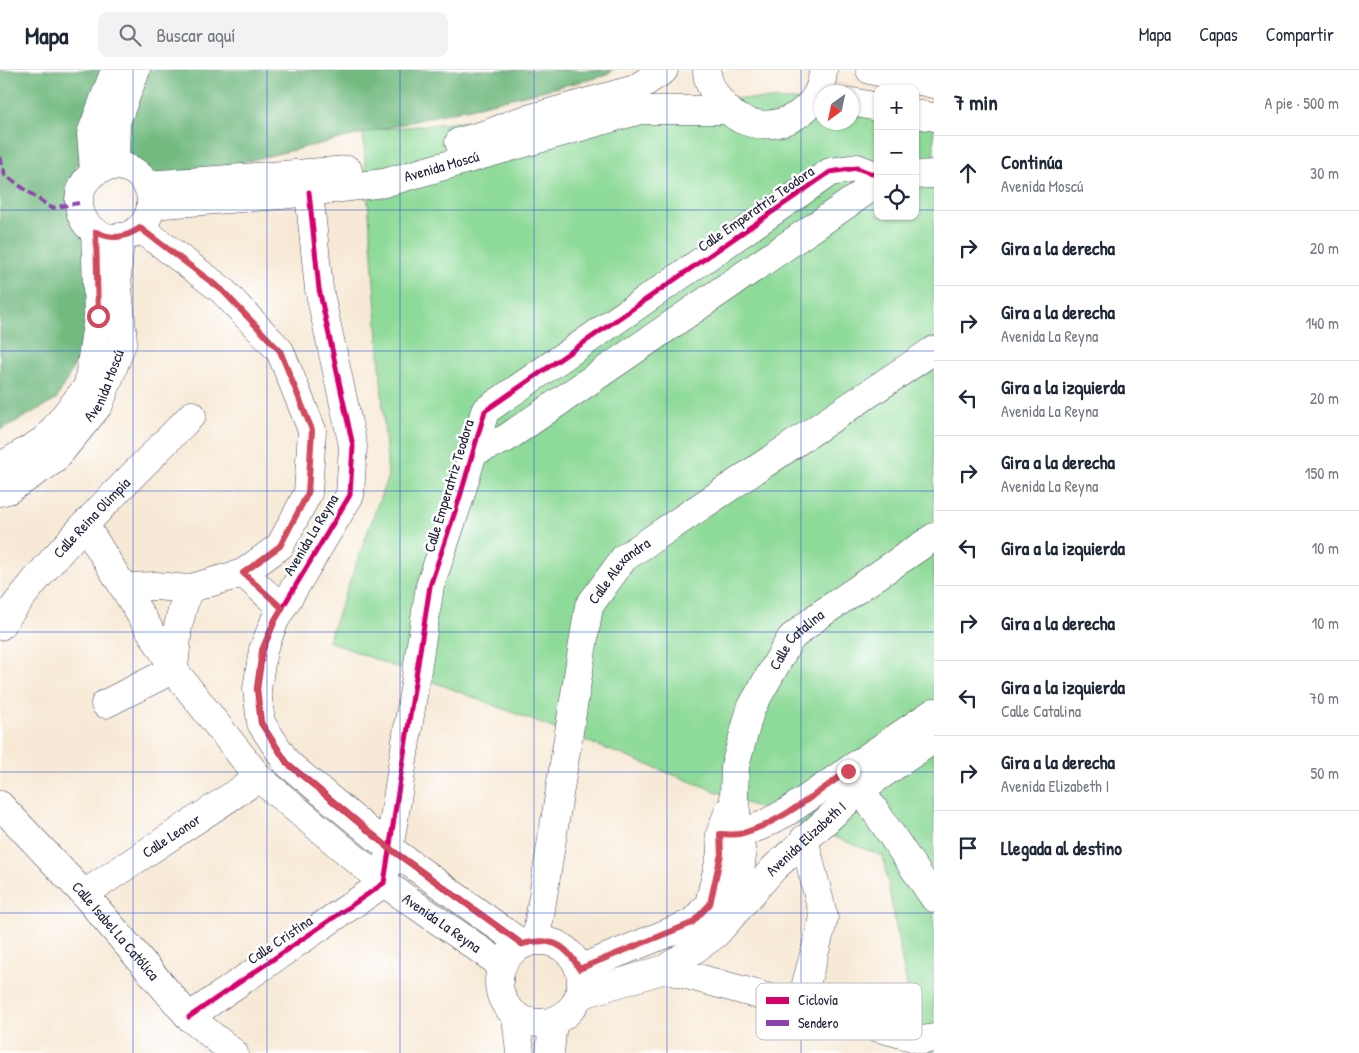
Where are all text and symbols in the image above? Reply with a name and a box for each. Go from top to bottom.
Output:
search box [98,12,448,57]
text: Mapa [25,19,68,51]
icon: search [116,21,144,49]
text: Buscar aquí [156,22,236,48]
text: Mapa [1139,22,1171,47]
text: Capas [1199,22,1238,47]
text: Compartir [1266,22,1334,47]
north arrow [814,85,859,130]
map controls [874,85,919,220]
button: + [874,85,919,130]
text: 7 min [954,88,998,117]
text: A pie · 500 m [1264,92,1339,114]
button: − [874,130,919,175]
street label: Avenida Moscú [401,145,482,187]
text: Continúa [1001,149,1062,175]
icon: ahead [954,159,982,187]
street label: Calle Emperatriz Teodora [693,160,818,257]
text: 30 m [1310,162,1339,184]
button: locate [874,175,919,220]
text: Avenida Moscú [1001,175,1083,197]
icon: right [954,234,982,262]
text: Gira a la derecha [1001,235,1115,261]
text: 20 m [1310,237,1339,259]
text: Gira a la derecha [1001,299,1115,325]
route start [87,305,110,328]
icon: right [954,309,982,337]
text: 140 m [1305,312,1339,334]
text: Avenida La Reyna [1001,325,1098,347]
street label: Avenida Moscú [79,346,129,426]
text: Gira a la izquierda [1001,374,1125,400]
icon: left [954,384,982,412]
text: 20 m [1310,387,1339,409]
text: Avenida La Reyna [1001,400,1098,422]
street label: Calle Emperatriz Teodora [418,417,479,555]
text: Gira a la derecha [1001,449,1115,475]
icon: right [954,459,982,487]
text: 150 m [1305,462,1339,484]
street label: Calle Reina Olimpia [48,472,135,562]
text: Avenida La Reyna [1001,475,1098,497]
street label: Avenida La Reyna [278,490,343,579]
street label: Calle Alexandra [583,532,654,608]
icon: left [954,534,982,562]
text: Gira a la izquierda [1001,535,1125,561]
text: 10 m [1311,537,1339,559]
street label: Calle Catalina [764,604,828,674]
icon: right [954,609,982,637]
text: Gira a la derecha [1001,610,1115,636]
text: 10 m [1311,612,1339,634]
text: Gira a la izquierda [1001,674,1125,700]
icon: left [954,684,982,712]
text: 70 m [1309,687,1339,709]
text: Calle Catalina [1001,700,1081,722]
text: Gira a la derecha [1001,749,1115,775]
icon: right [954,759,982,787]
route end [837,760,860,783]
text: 50 m [1311,762,1339,784]
text: Avenida Elizabeth I [1001,775,1109,797]
street label: Avenida Elizabeth I [761,797,850,880]
street label: Calle Leonor [138,808,205,863]
icon: arrive [954,834,982,862]
text: Llegada al destino [1001,835,1122,861]
street label: Calle Isabel La Católica [67,877,164,985]
street label: Avenida La Reyna [398,888,486,957]
street label: Calle Cristina [243,910,316,969]
legend [756,983,922,1040]
text: Ciclovía [798,990,838,1009]
text: Sendero [798,1013,839,1032]

